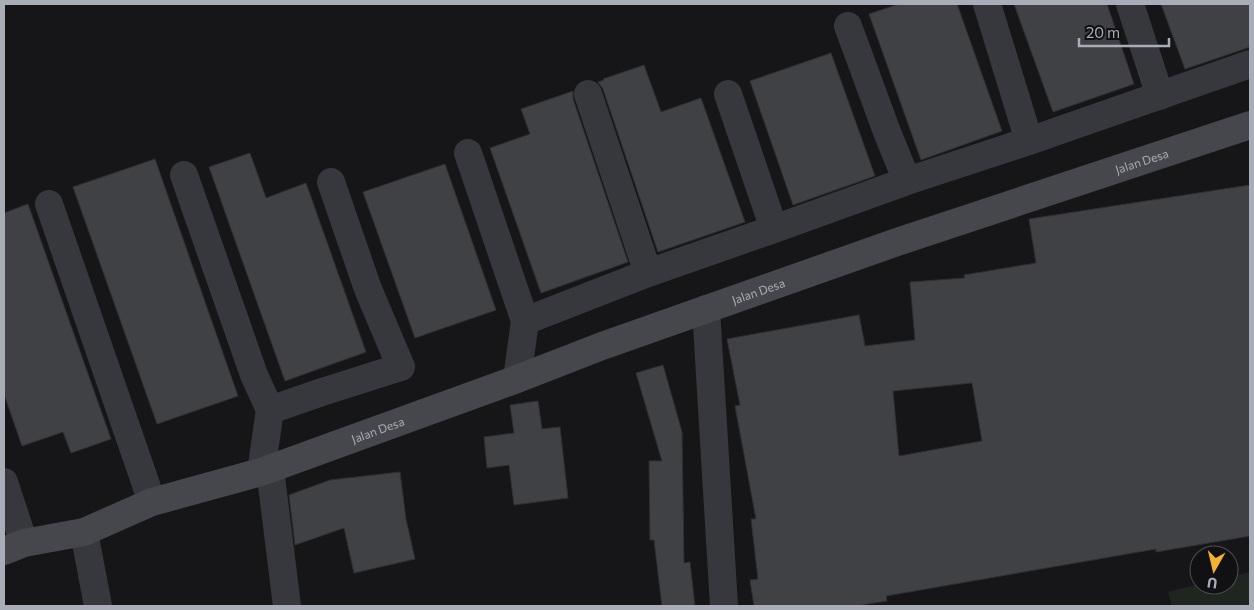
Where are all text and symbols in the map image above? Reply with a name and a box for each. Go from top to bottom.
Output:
scale bar [1079,15,1169,47]
text: 20 m [1086,23,1120,41]
street label: Jalan Desa [1113,146,1170,177]
street label: Jalan Desa [730,275,787,308]
street label: Jalan Desa [349,414,406,447]
north arrow [1189,545,1239,595]
text: U [1206,574,1218,592]

